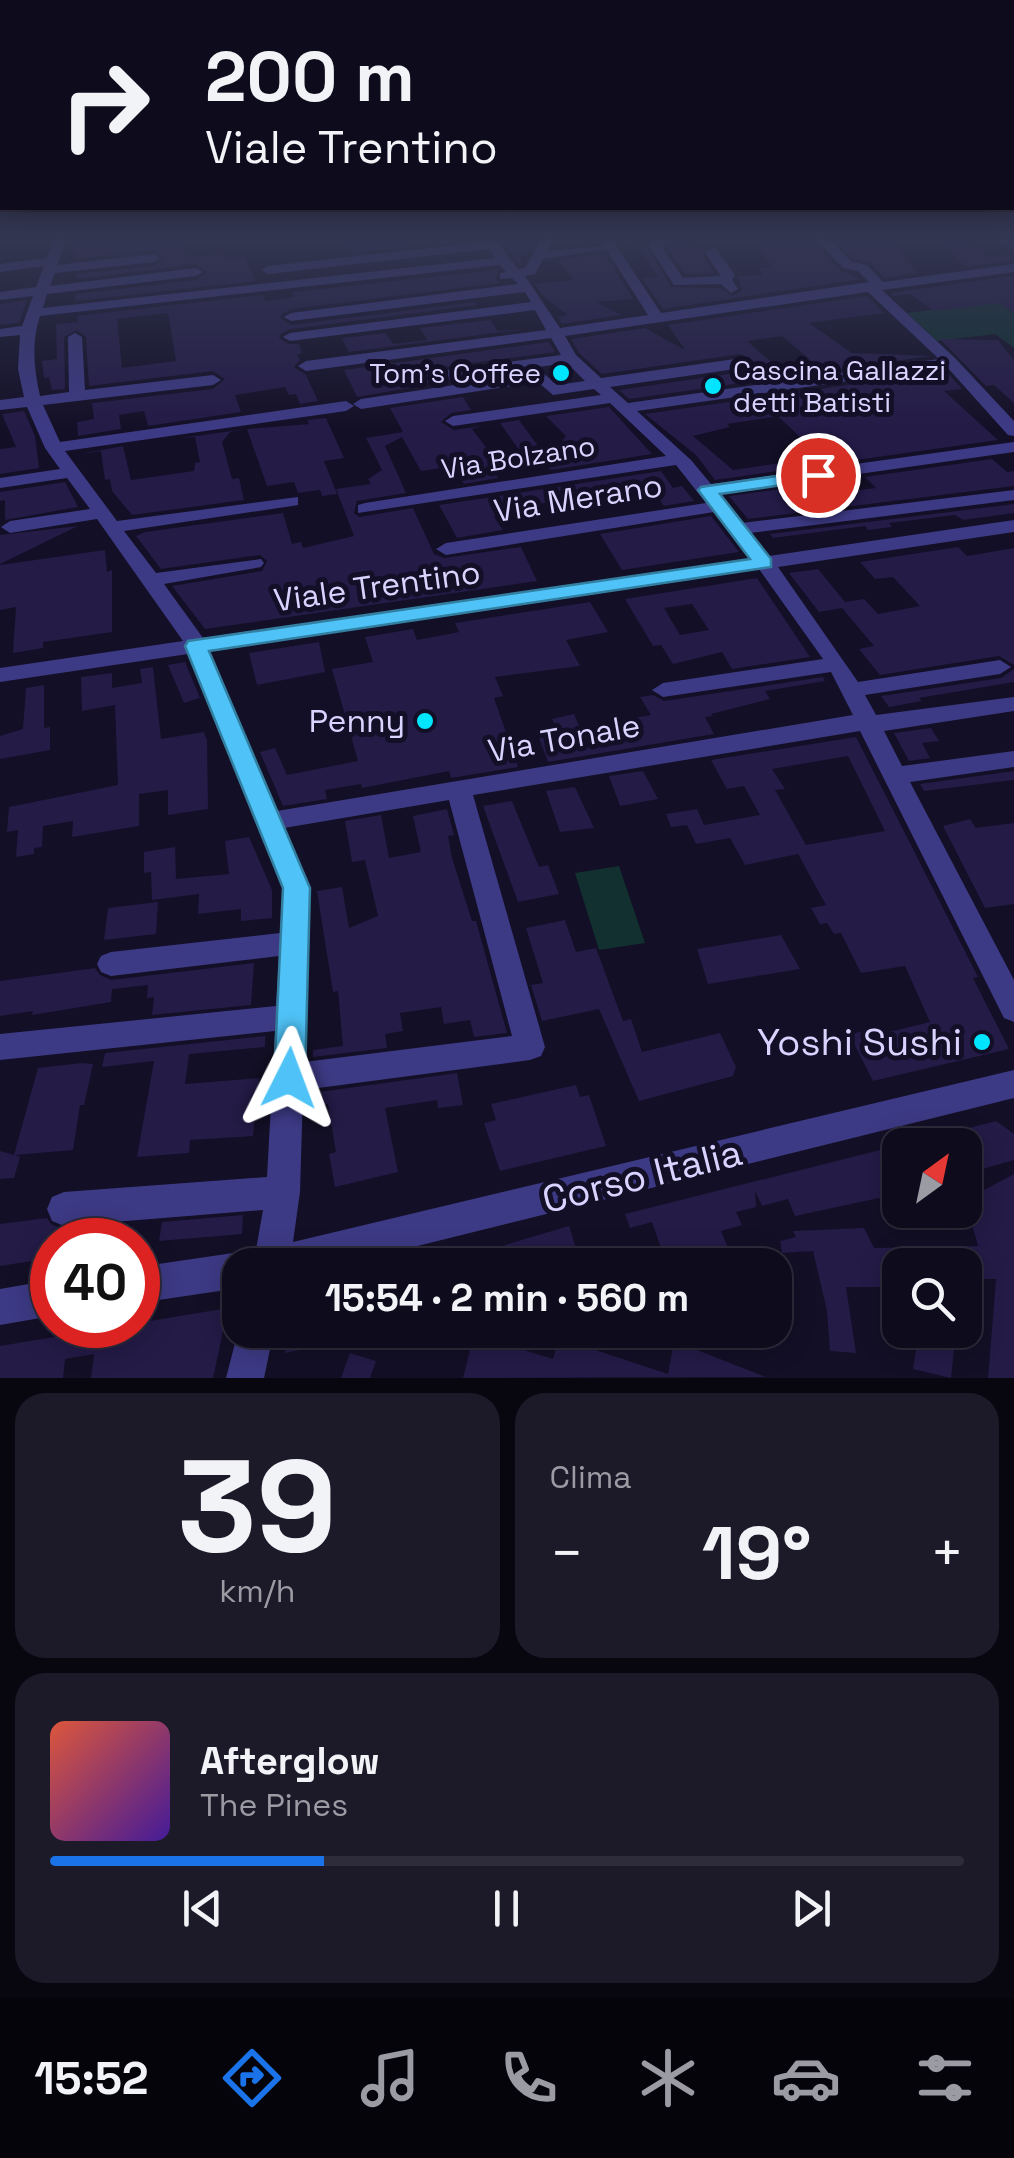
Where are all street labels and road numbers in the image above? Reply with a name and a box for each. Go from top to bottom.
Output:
street label: Via Bolzano [439,427,597,487]
street label: Via Merano [491,465,665,531]
street label: Viale Trentino [271,552,483,620]
street label: Via Tonale [485,705,643,771]
street label: Corso Italia [537,1128,747,1224]

